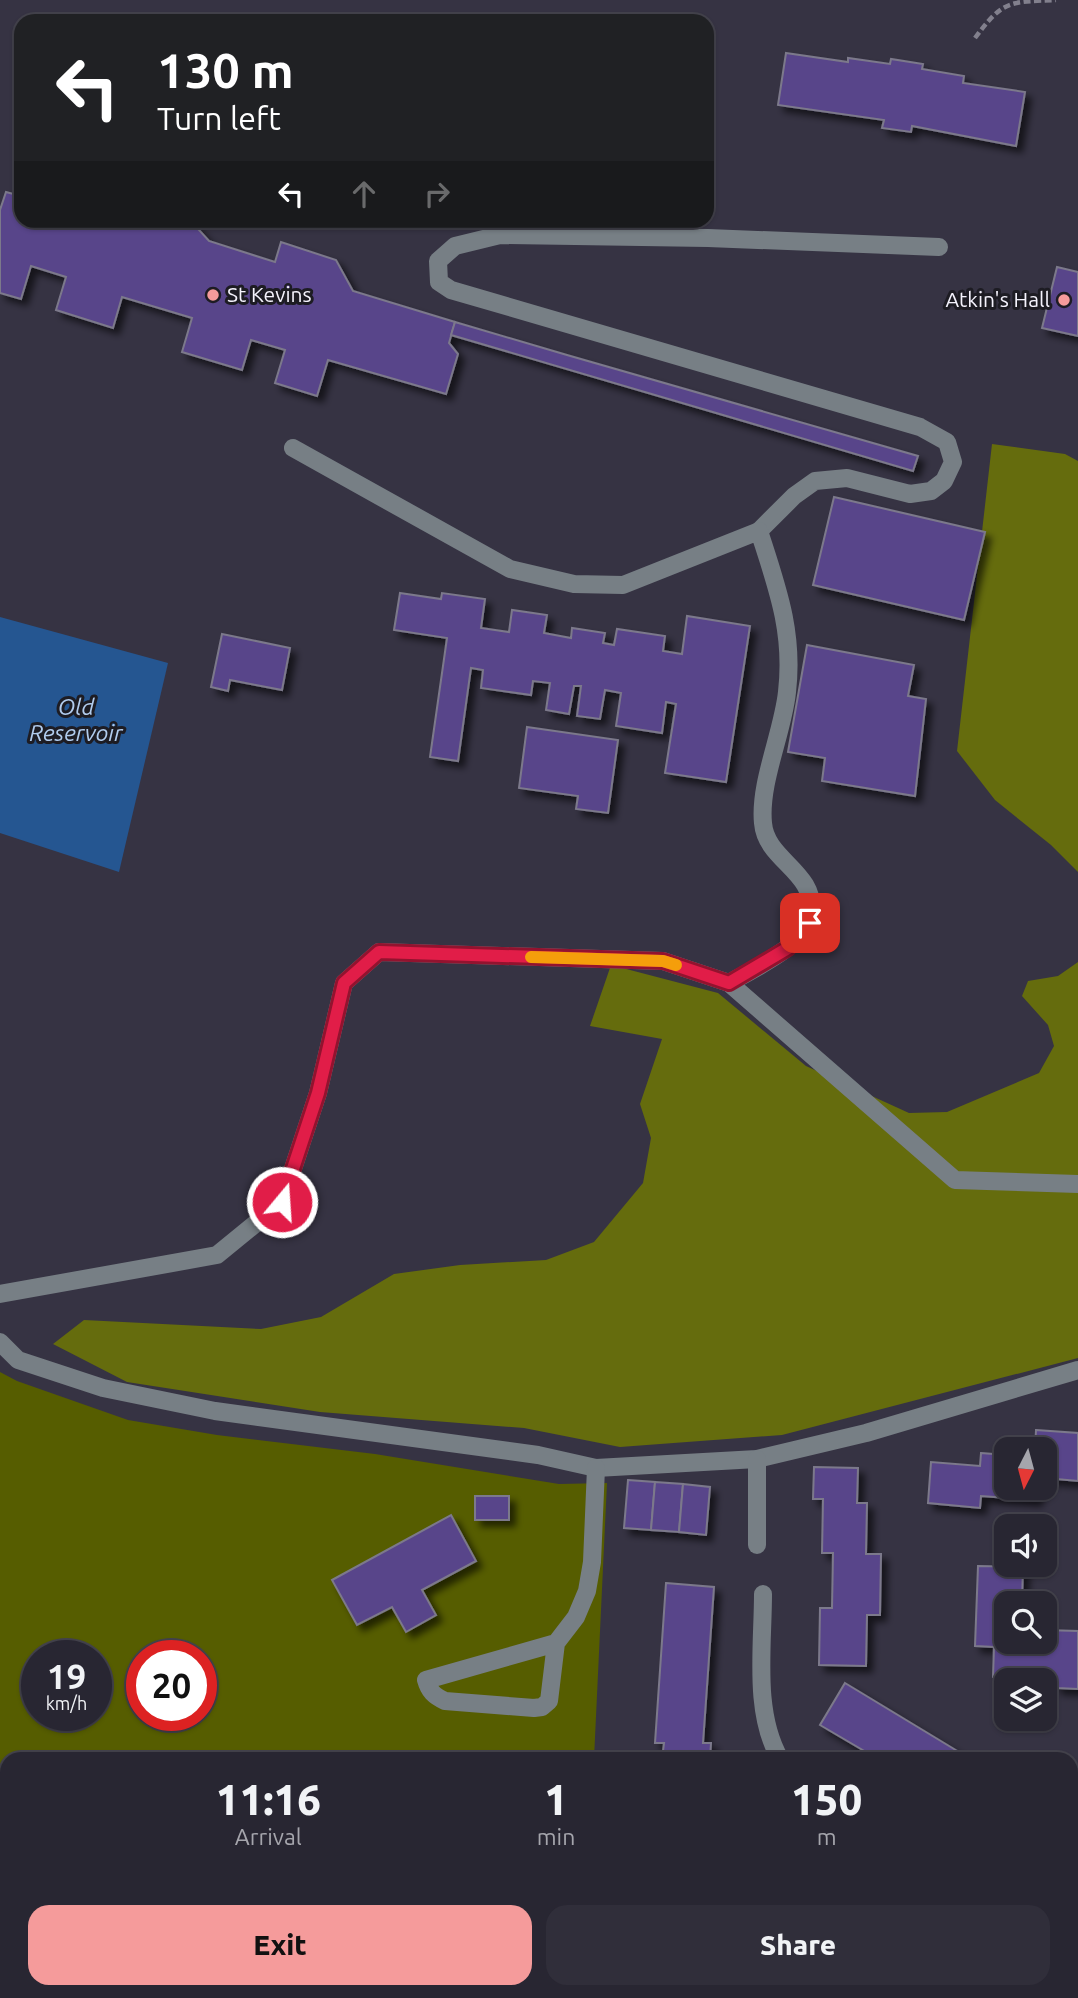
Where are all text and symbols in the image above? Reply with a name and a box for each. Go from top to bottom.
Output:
icon: left [42,42,133,133]
text: 130 m [157,42,294,97]
text: Turn left [157,100,281,136]
icon: left [272,175,310,213]
icon: ahead [345,175,383,213]
icon: right [418,175,456,213]
place label: St Kevins [227,282,312,306]
marker: St Kevins [205,287,221,303]
place label: Atkin's Hall [945,287,1050,311]
marker: Atkin's Hall [1056,292,1072,308]
water label: Old Reservoir [29,694,124,745]
pin [780,893,840,953]
icon: arrive [791,904,829,942]
position arrow [245,1165,319,1239]
north arrow [994,1437,1057,1500]
map controls [994,1437,1057,1731]
button: sound [994,1514,1057,1577]
button: search [994,1591,1057,1654]
speed limit sign: 20 [126,1640,217,1731]
text: 19 [47,1656,86,1696]
button: layers [994,1668,1057,1731]
text: km/h [46,1693,87,1713]
text: 11:16 [216,1776,321,1823]
text: 1 [544,1776,568,1823]
text: 150 [791,1776,862,1823]
text: Arrival [235,1824,302,1849]
text: min [537,1824,575,1849]
text: m [817,1824,837,1849]
button: Exit [28,1905,532,1985]
button: Share [546,1905,1050,1985]

